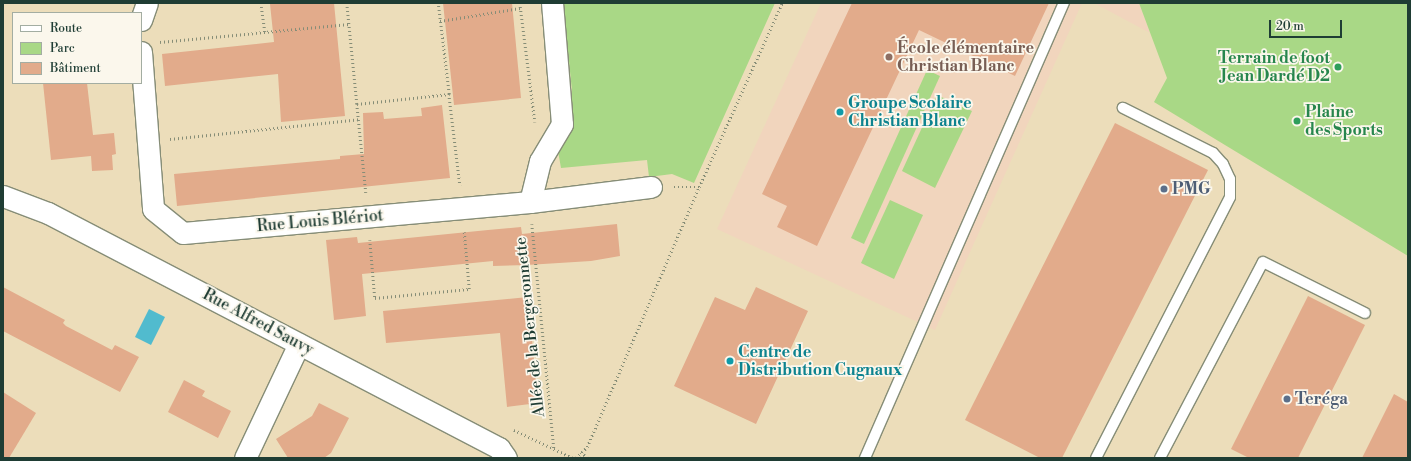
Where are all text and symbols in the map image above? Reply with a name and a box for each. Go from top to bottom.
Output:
legend [12,12,142,84]
scale bar [1271,12,1344,38]
text: 20 m [1276,19,1304,34]
text: Route [50,21,82,36]
place label: École élémentaire Christian Blanc [897,38,1034,76]
text: Parc [50,41,75,56]
place label: Terrain de foot Jean Dardé D2 [1218,48,1330,86]
marker: École élémentaire Christian Blanc [884,52,894,62]
text: Bâtiment [50,61,101,76]
marker: Terrain de foot Jean Dardé D2 [1333,62,1343,72]
place label: Groupe Scolaire Christian Blanc [848,93,972,131]
place label: Plaine des Sports [1305,102,1383,140]
marker: Groupe Scolaire Christian Blanc [835,107,845,117]
marker: Plaine des Sports [1292,116,1302,126]
place label: PMG [1172,179,1211,199]
marker: PMG [1159,184,1169,194]
street label: Rue Louis Blériot [256,206,384,236]
street label: Allée de la Bergeronnette [511,236,549,418]
street label: Rue Alfred Sauvy [199,285,317,359]
place label: Centre de Distribution Cugnaux [738,342,902,380]
marker: Centre de Distribution Cugnaux [725,356,735,366]
place label: Teréga [1295,389,1348,409]
marker: Teréga [1282,394,1292,404]

